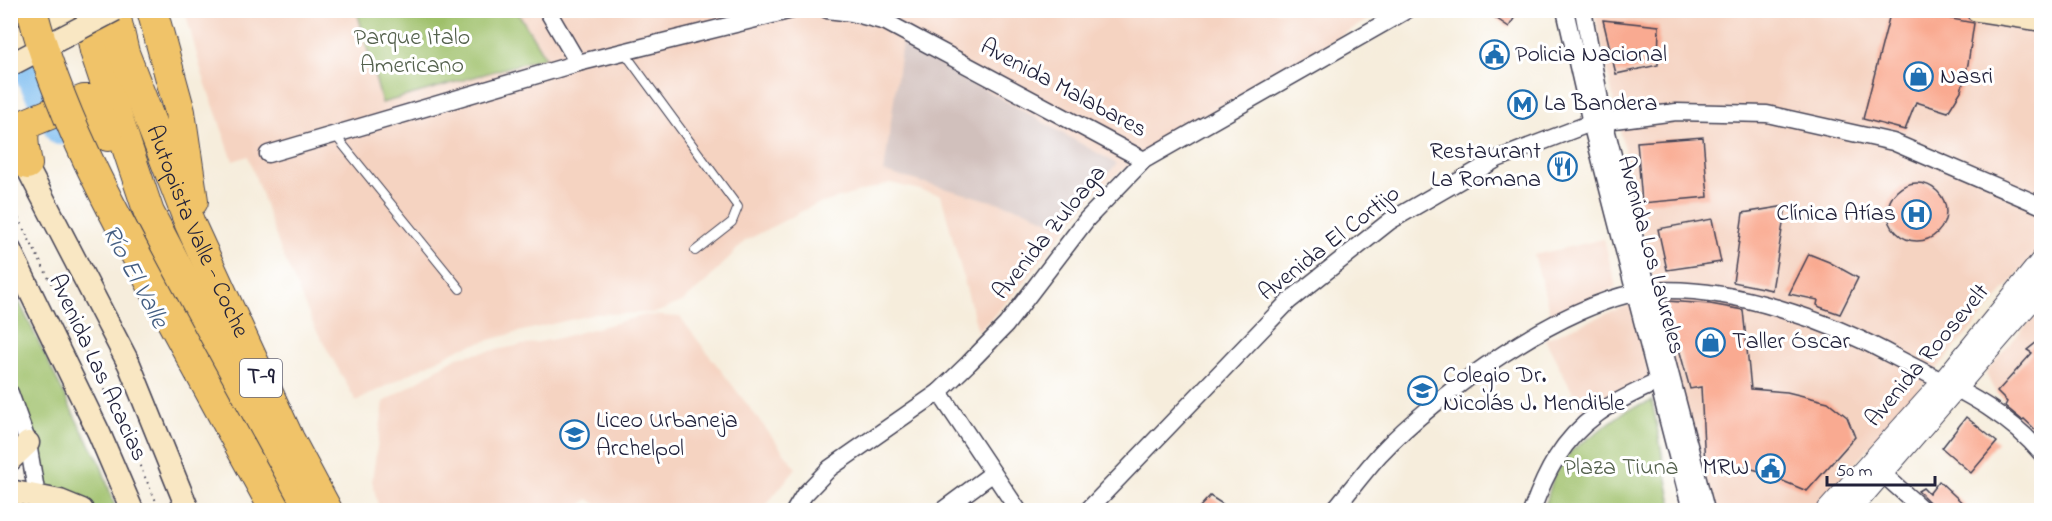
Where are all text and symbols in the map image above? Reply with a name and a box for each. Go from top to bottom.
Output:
park label: Parque Italo Americano [354,21,470,84]
street label: Avenida Malabares [973,30,1153,148]
place label: Policia Nacional [1515,38,1667,73]
public building icon: Policia Nacional [1478,39,1510,71]
place label: Nasri [1940,60,1993,95]
shop icon: Nasri [1903,61,1935,93]
place label: La Bandera [1544,87,1657,122]
metro station icon: La Bandera [1507,88,1539,120]
street label: Autopista Valle - Coche [136,120,258,344]
place label: Restaurant La Romana [1430,135,1541,198]
restaurant icon: Restaurant La Romana [1546,150,1578,182]
street label: Avenida Los Laureles [1607,152,1693,358]
street label: Avenida Zuloaga [985,158,1115,308]
street label: Avenida El Cortijo [1252,177,1408,311]
place label: Clínica Atías [1776,197,1896,232]
hospital icon: Clínica Atías [1901,198,1933,230]
water label: Río El Valle [91,218,178,337]
street label: Avenida Las Acacias [38,269,156,467]
street label: Avenida Roosevelt [1857,277,1999,435]
place label: Taller Óscar [1732,325,1851,360]
shop icon: Taller Óscar [1695,326,1727,358]
road number: T-9 [240,359,282,397]
place label: Colegio Dr. Nicolás J. Mendible [1443,359,1625,422]
school or university icon: Colegio Dr. Nicolás J. Mendible [1406,374,1438,406]
place label: Liceo Urbaneja Archelpol [596,404,738,467]
school or university icon: Liceo Urbaneja Archelpol [559,419,591,451]
scale bar [1827,449,1935,487]
park label: Plaza Tiuna [1564,451,1678,486]
place label: MRW [1703,451,1749,486]
public building icon: MRW [1754,452,1786,484]
text: 50 m [1836,459,1873,485]

